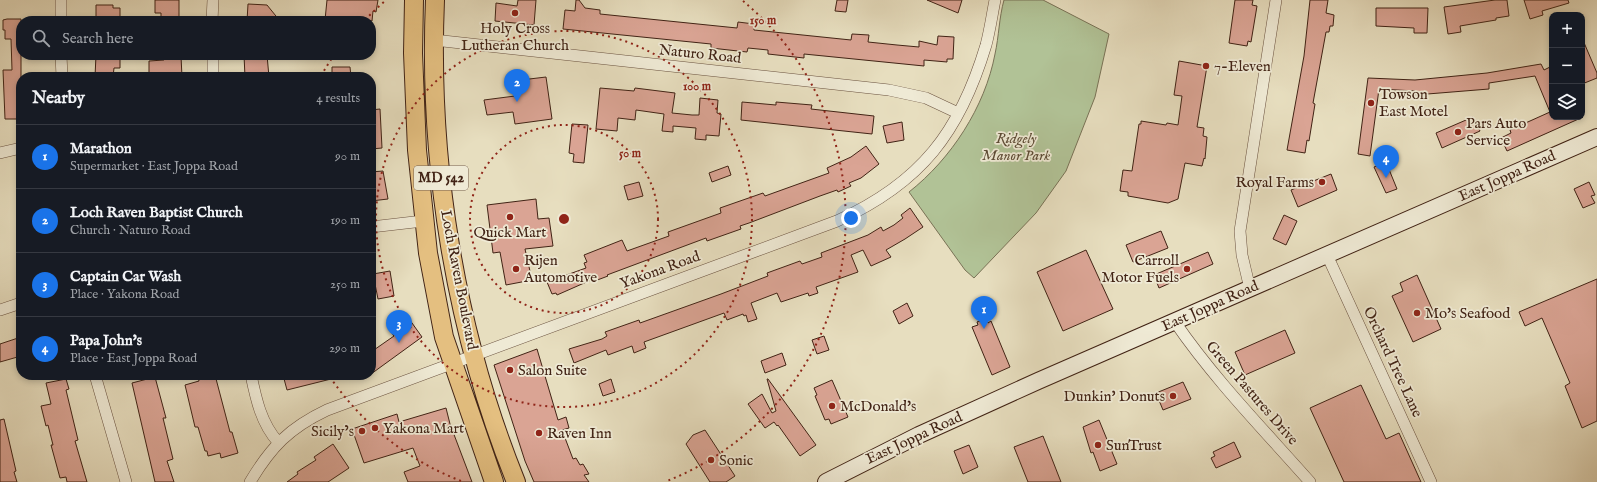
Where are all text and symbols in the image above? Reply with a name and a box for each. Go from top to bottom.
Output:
marker: Holy Cross Lutheran Church [510,8,520,18]
map controls [1549,12,1585,120]
button: + [1549,12,1585,48]
text: 150 m [750,13,777,28]
search box [16,16,376,60]
place label: Holy Cross Lutheran Church [461,19,569,55]
icon: search [30,27,52,49]
text: Search here [62,29,133,48]
street label: Naturo Road [658,40,743,68]
button: − [1549,48,1585,84]
place label: 7-Eleven [1214,57,1271,76]
marker: 7-Eleven [1201,61,1211,71]
pin: 2 [504,69,530,102]
text: 100 m [683,79,712,94]
button: layers [1549,84,1585,120]
place label: Towson East Motel [1379,85,1449,121]
text: Nearby [32,88,85,109]
text: 4 results [316,90,360,107]
marker: Towson East Motel [1366,98,1376,108]
place label: Pars Auto Service [1466,114,1526,150]
marker: Pars Auto Service [1453,127,1463,137]
park label: Ridgely Manor Park [982,129,1050,165]
text: Marathon [70,139,132,158]
pin: 4 [1373,145,1399,178]
text: 50 m [619,146,642,161]
street label: East Joppa Road [1455,146,1559,206]
text: 1 [43,148,47,165]
text: 90 m [335,148,360,165]
text: Supermarket · East Joppa Road [70,158,238,175]
road number: MD 542 [414,166,468,190]
place label: Royal Farms [1235,173,1314,192]
marker: Royal Farms [1317,177,1327,187]
text: Loch Raven Baptist Church [70,203,243,222]
street label: Loch Raven Boulevard [436,208,482,353]
your location [841,208,861,228]
text: 2 [42,212,48,229]
text: 190 m [330,212,360,229]
marker: Quick Mart [505,212,515,222]
centre of rings [557,212,571,226]
text: Church · Naturo Road [70,222,190,239]
place label: Quick Mart [473,223,547,242]
street label: Yakona Road [617,246,704,293]
place label: Rijen Automotive [523,251,597,287]
place label: Carroll Motor Fuels [1102,251,1180,287]
marker: Rijen Automotive [511,264,521,274]
marker: Carroll Motor Fuels [1182,264,1192,274]
text: Captain Car Wash [70,267,181,286]
text: 3 [43,276,47,293]
text: 250 m [330,276,360,293]
street label: East Joppa Road [1158,276,1262,336]
text: Place · Yakona Road [70,286,179,303]
pin: 1 [971,296,997,329]
street label: Orchard Tree Lane [1359,304,1427,420]
place label: Mo's Seafood [1425,304,1511,323]
marker: Mo's Seafood [1412,308,1422,318]
pin: 3 [386,310,412,343]
text: Papa John's [70,331,142,350]
street label: Green Pastures Drive [1202,337,1302,449]
text: 4 [42,340,48,357]
text: 290 m [329,340,360,357]
text: Place · East Joppa Road [70,350,197,367]
place label: Salon Suite [518,361,587,380]
marker: Salon Suite [505,365,515,375]
place label: Dunkin' Donuts [1064,387,1165,406]
marker: Dunkin' Donuts [1168,391,1178,401]
place label: McDonald's [840,397,916,416]
marker: McDonald's [827,401,837,411]
street label: East Joppa Road [863,407,966,469]
place label: Yakona Mart [383,419,464,438]
place label: Sicily’s [311,422,354,441]
marker: Yakona Mart [370,423,380,433]
place label: Raven Inn [547,424,612,443]
marker: Sicily’s [357,426,367,436]
marker: Raven Inn [534,428,544,438]
place label: SunTrust [1106,436,1162,455]
marker: SunTrust [1093,440,1103,450]
place label: Sonic [719,451,753,470]
marker: Sonic [706,455,716,465]

